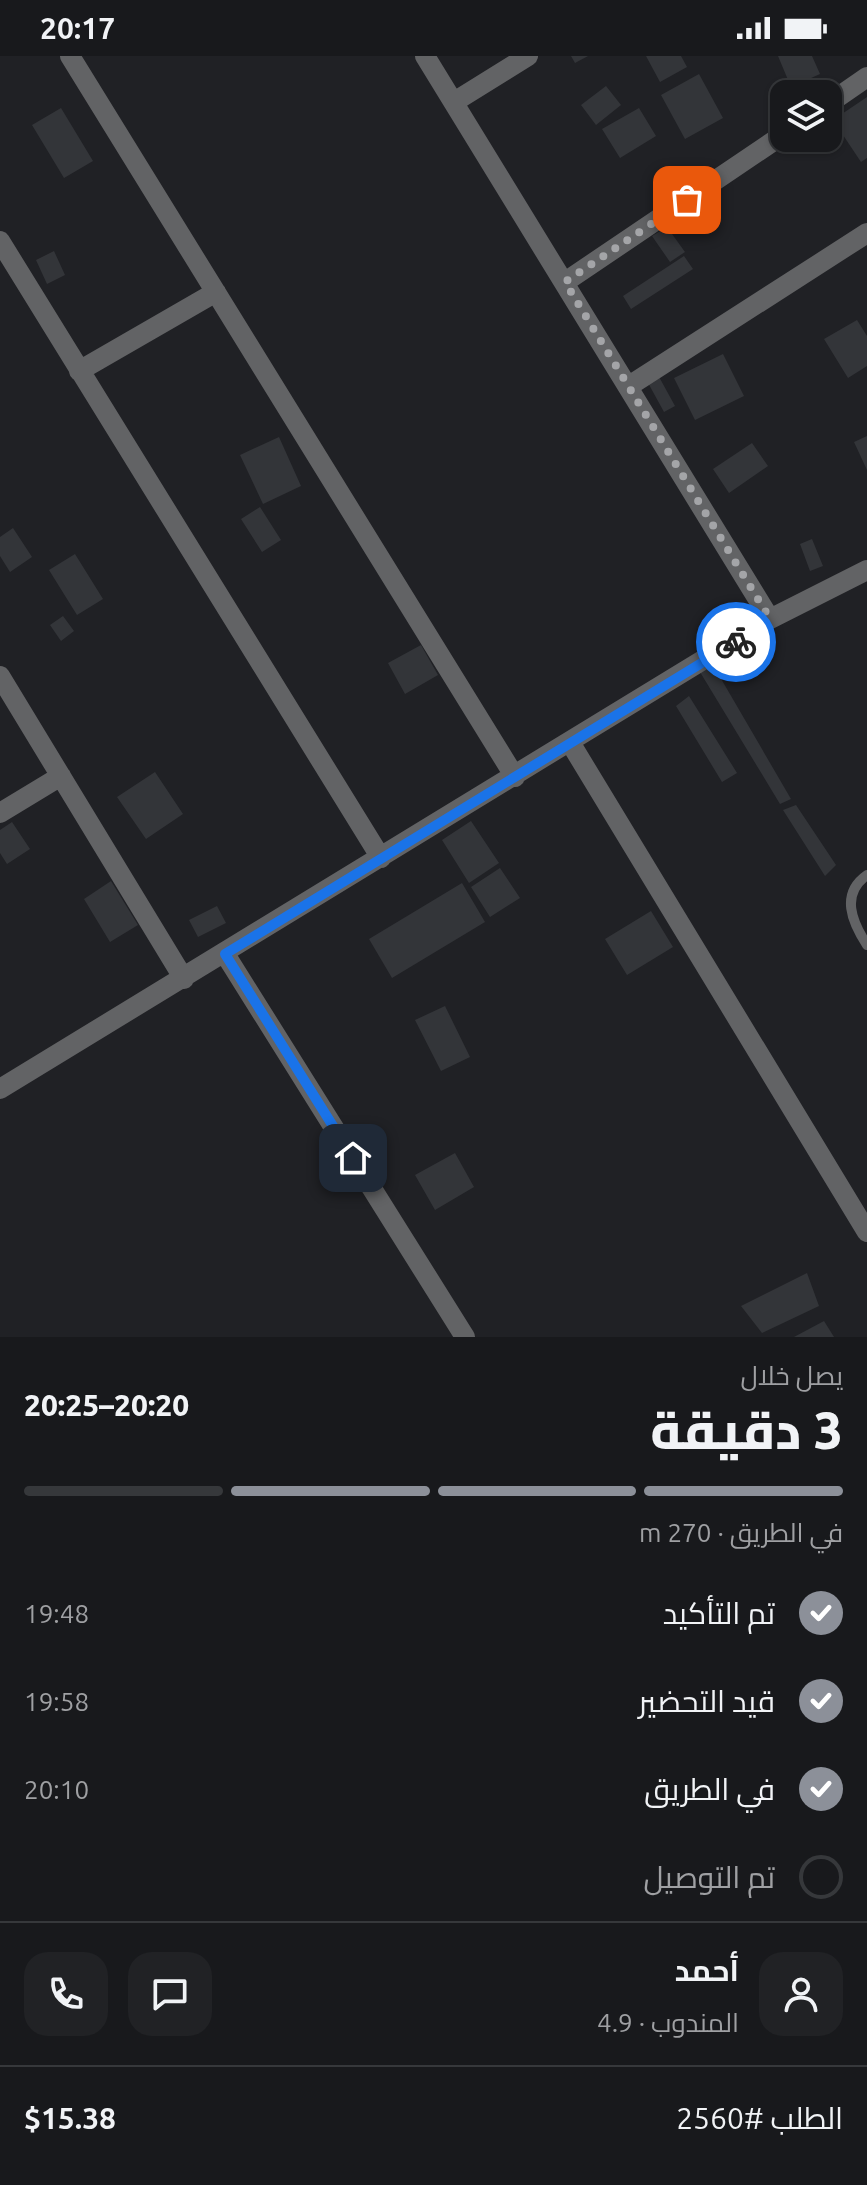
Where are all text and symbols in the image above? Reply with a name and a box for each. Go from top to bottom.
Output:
text: 20:17 [40,11,115,45]
map controls [770,80,842,152]
button: layers [770,80,842,152]
pin [653,166,721,234]
icon: bag [665,178,709,222]
courier [696,602,776,682]
icon: bike [714,620,758,664]
pin [319,1124,387,1192]
icon: home [331,1136,375,1180]
text: يصل خلال [741,1361,843,1390]
text: 20:20–20:25 [24,1388,189,1422]
text: 3 دقيقة [650,1401,843,1459]
text: في الطريق · 270 m [639,1518,843,1547]
icon: check [799,1591,843,1635]
text: تم التأكيد [663,1596,775,1630]
text: 19:48 [24,1599,89,1628]
icon: check [799,1679,843,1723]
text: قيد التحضير [638,1684,775,1718]
text: 19:58 [24,1687,89,1716]
icon: check [799,1767,843,1811]
text: في الطريق [644,1772,775,1806]
text: 20:10 [24,1775,89,1804]
text: تم التوصيل [643,1860,775,1894]
button: phone [24,1952,108,2036]
button: chat [128,1952,212,2036]
button: person [759,1952,843,2036]
text: أحمد [675,1953,739,1987]
text: المندوب · 4.9 [597,2008,739,2037]
text: $15.38 [24,2101,116,2135]
text: الطلب #2560 [676,2101,843,2135]

